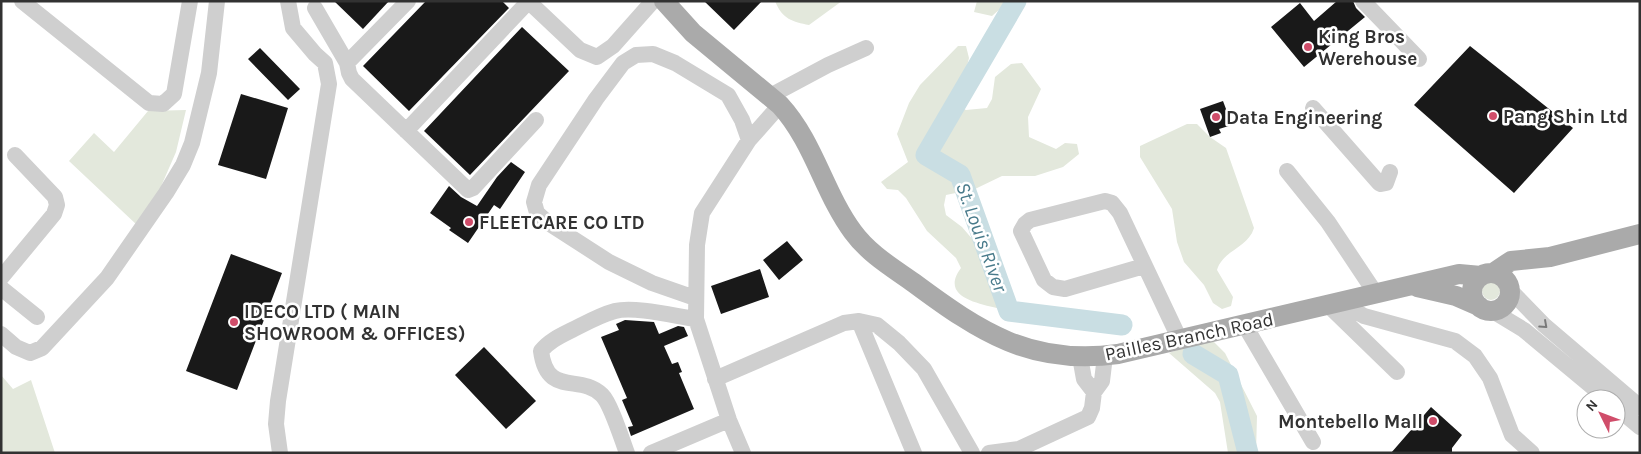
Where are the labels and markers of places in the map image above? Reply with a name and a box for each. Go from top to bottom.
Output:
place label: King Bros Werehouse [1318,26,1417,70]
marker: King Bros Werehouse [1302,41,1314,53]
place label: Pang Shin Ltd [1503,106,1628,128]
place label: Data Engineering [1226,107,1382,129]
marker: Pang Shin Ltd [1487,110,1499,122]
marker: Data Engineering [1210,111,1222,123]
place label: FLEETCARE CO LTD [479,212,644,234]
marker: FLEETCARE CO LTD [463,216,475,228]
place label: IDECO LTD ( MAIN SHOWROOM & OFFICES) [244,301,466,345]
marker: IDECO LTD ( MAIN SHOWROOM & OFFICES) [228,316,240,328]
place label: Montebello Mall [1278,411,1423,433]
marker: Montebello Mall [1427,415,1439,427]

